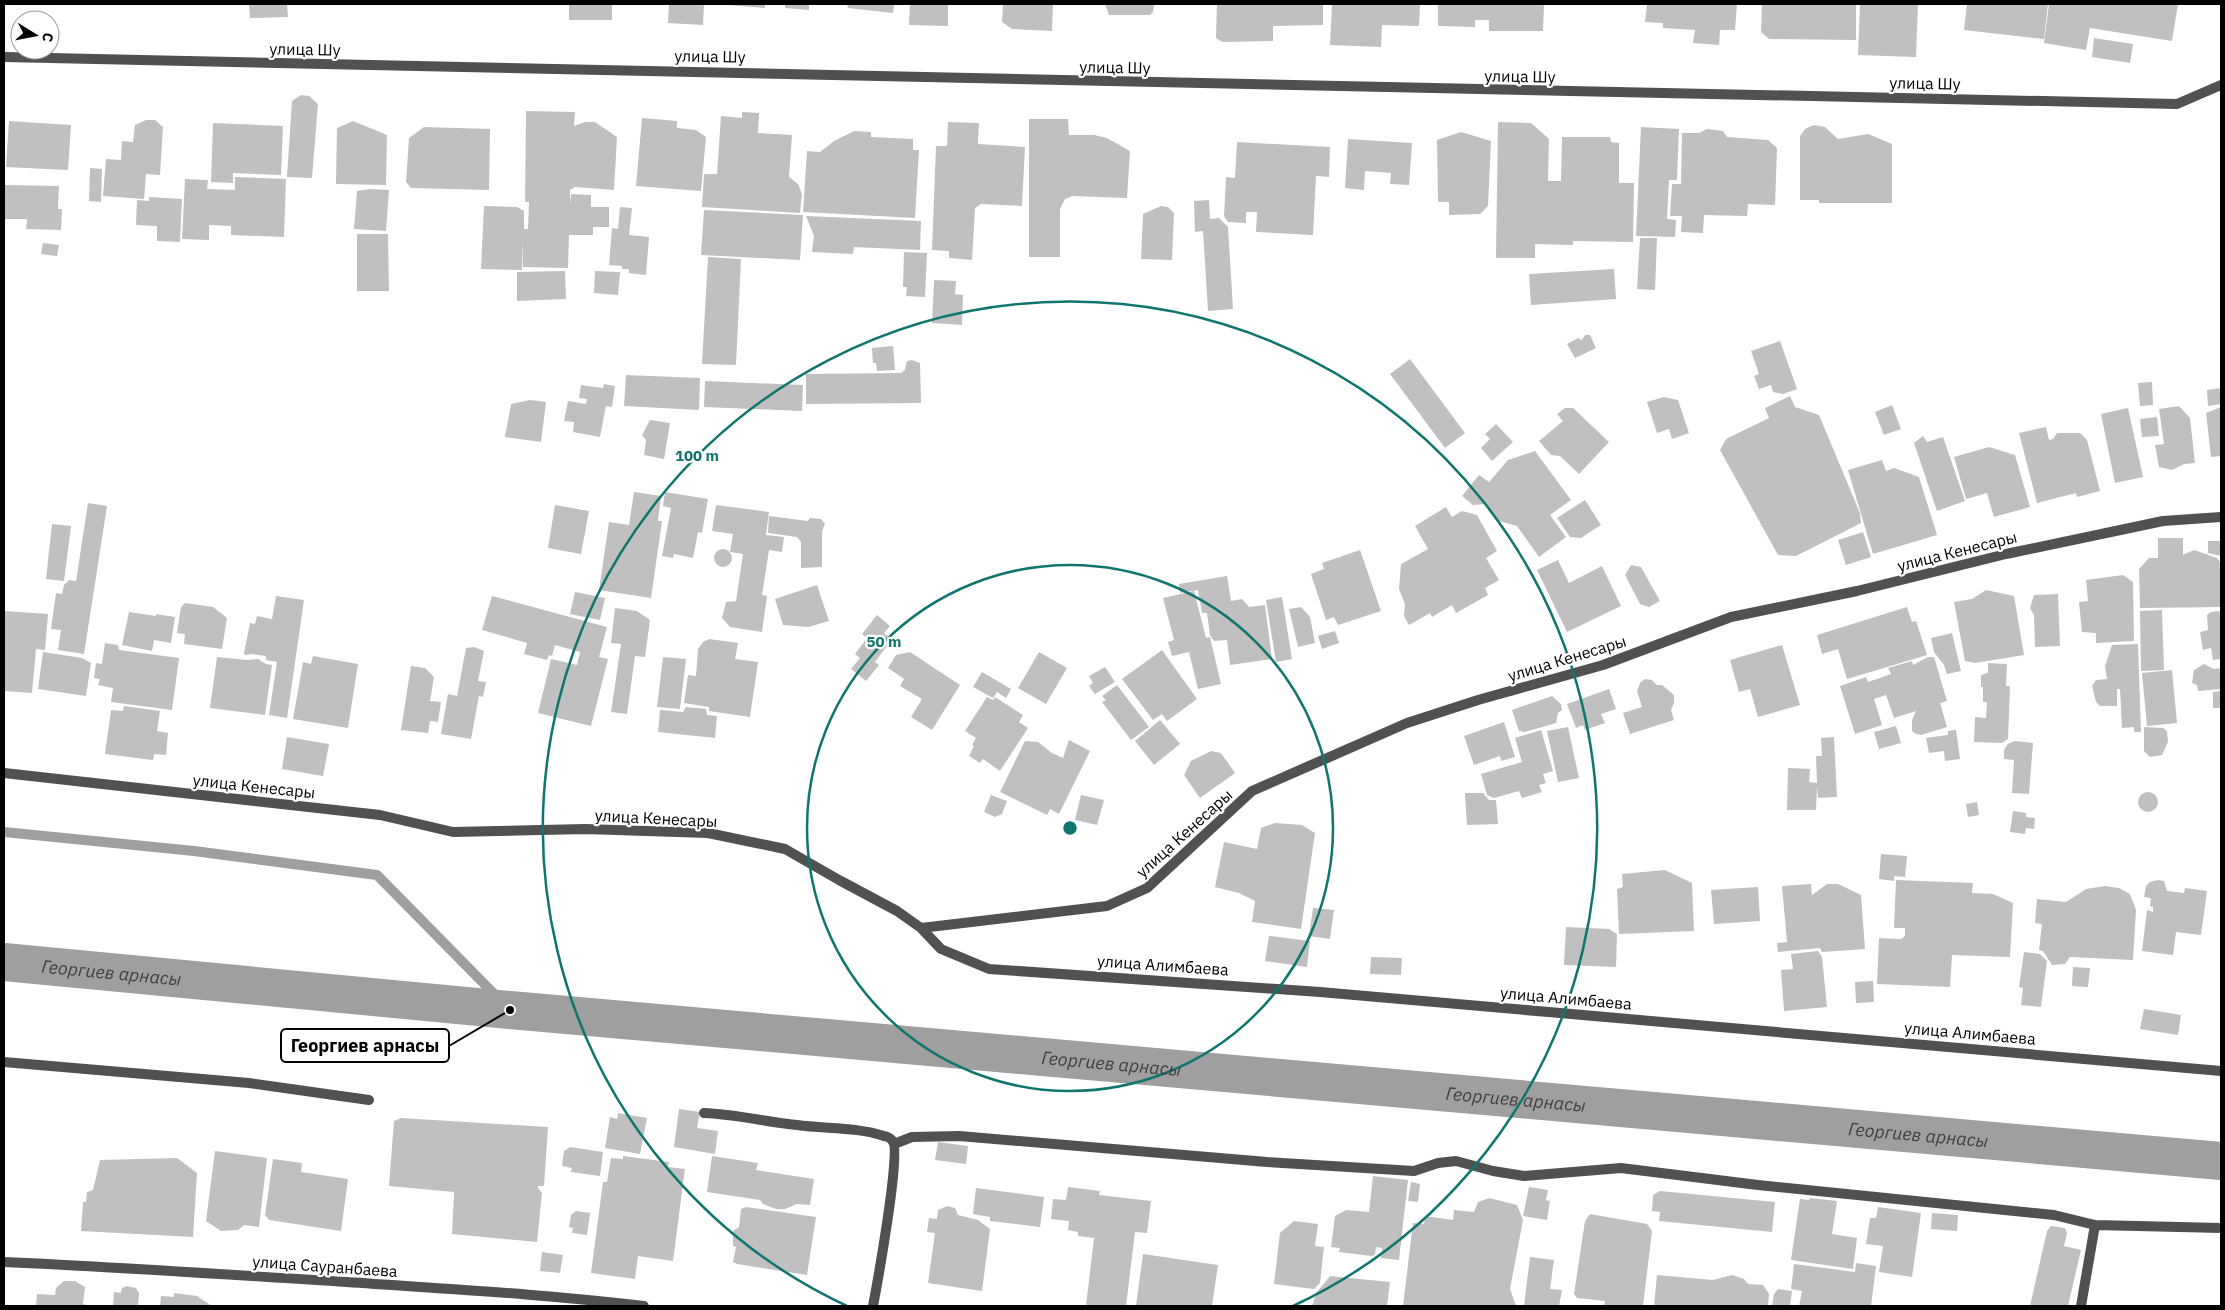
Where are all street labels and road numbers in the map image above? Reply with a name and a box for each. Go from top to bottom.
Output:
street label: улица Шу [269,38,341,60]
street label: улица Шу [674,45,746,67]
street label: улица Шу [1079,56,1151,78]
street label: улица Шу [1484,65,1556,87]
street label: улица Шу [1889,72,1961,94]
street label: улица Кенесары [1895,526,2019,576]
street label: улица Кенесары [1505,630,1629,686]
street label: улица Кенесары [192,770,316,802]
street label: улица Кенесары [1132,785,1236,881]
street label: улица Кенесары [594,805,718,831]
street label: улица Алимбаева [1097,950,1230,980]
street label: улица Алимбаева [1499,982,1633,1014]
street label: улица Алимбаева [1903,1017,2037,1049]
street label: улица Сауранбаева [252,1251,399,1281]

